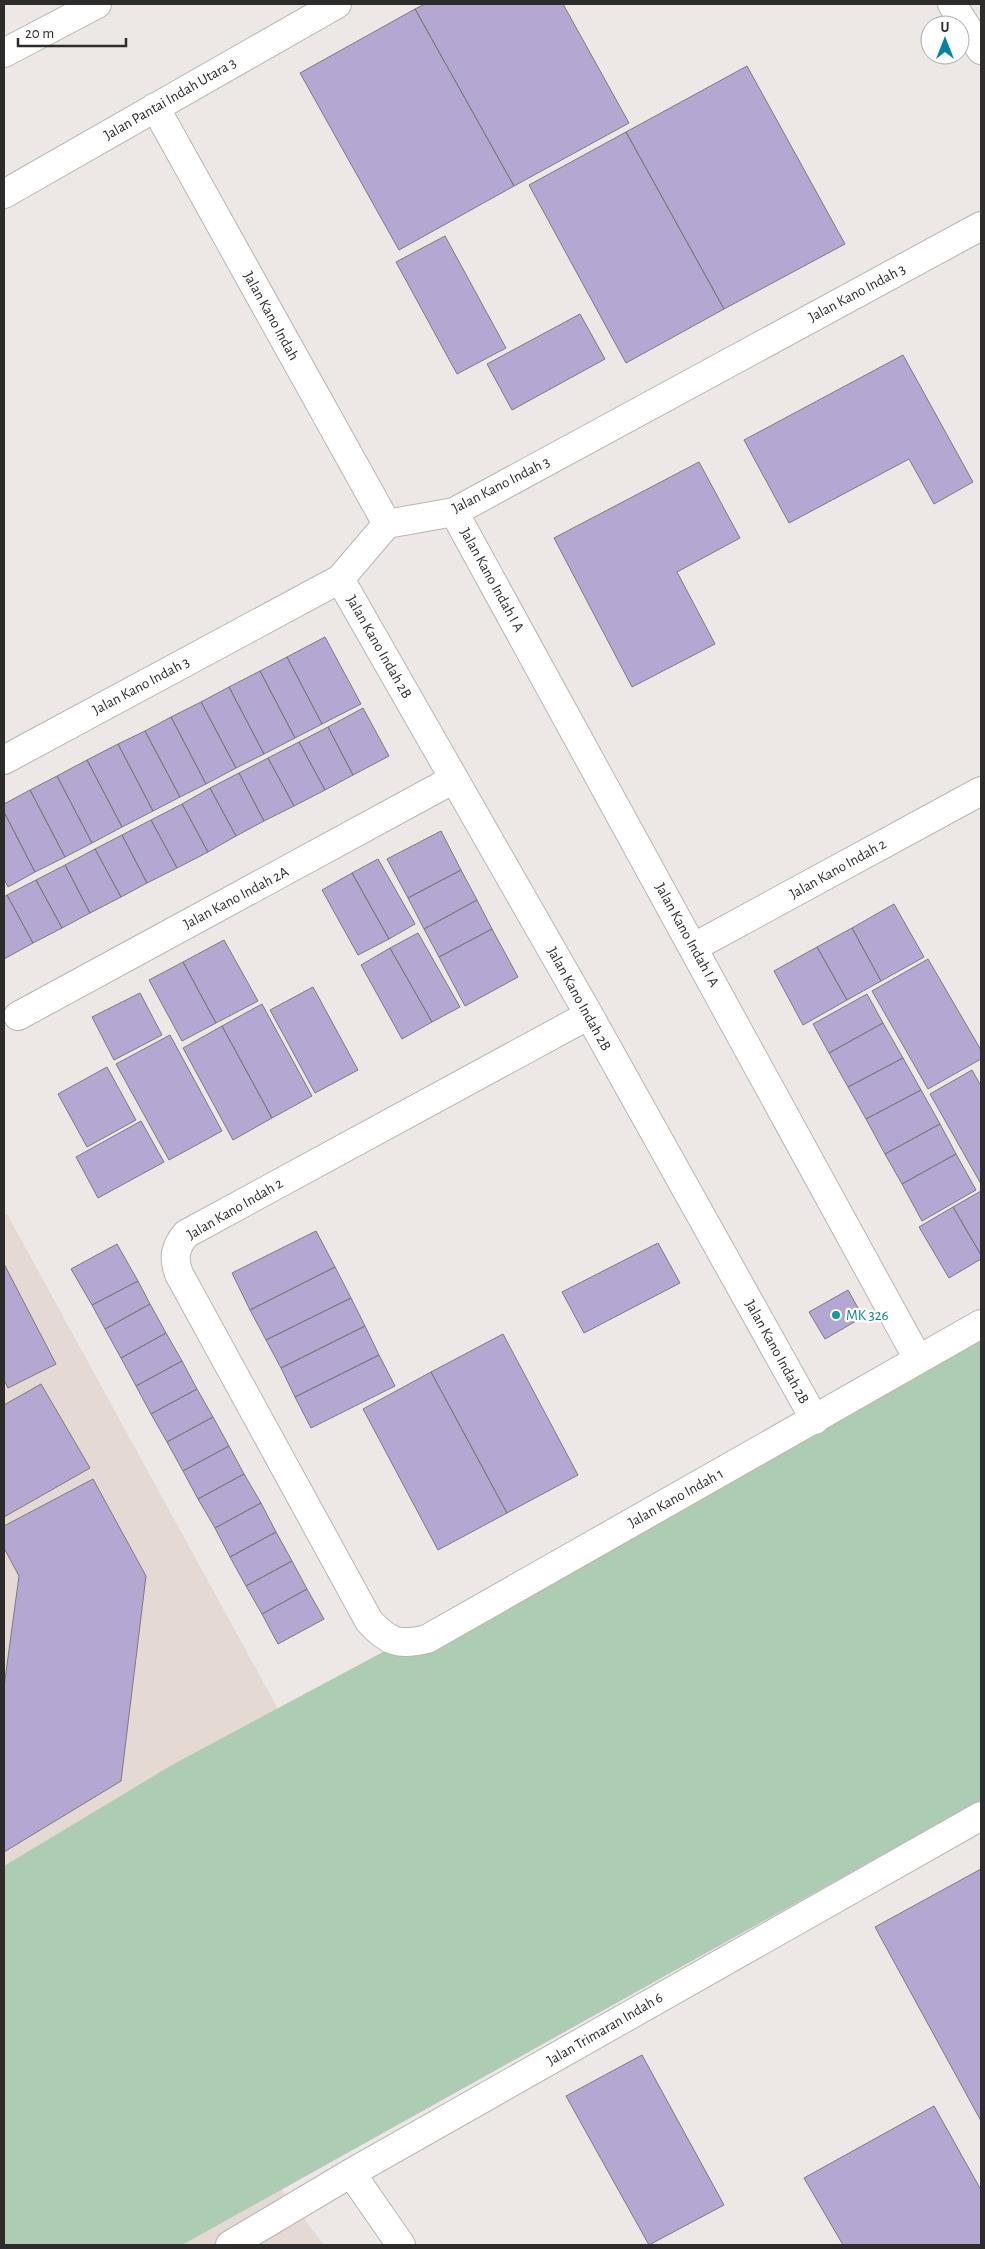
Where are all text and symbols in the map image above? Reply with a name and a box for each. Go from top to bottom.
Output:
scale bar [18,15,125,47]
north arrow [920,15,970,65]
text: U [941,21,950,35]
text: 20 m [25,26,54,41]
street label: Jalan Pantai Indah Utara 3 [101,55,239,143]
street label: Jalan Kano Indah 3 [806,261,908,325]
street label: Jalan Kano Indah [241,269,301,363]
street label: Jalan Kano Indah 3 [450,454,552,516]
street label: Jalan Kano Indah I A [457,526,527,635]
street label: Jalan Kano Indah 2B [344,593,414,701]
street label: Jalan Kano Indah 3 [90,654,192,718]
street label: Jalan Kano Indah 2 [787,836,889,902]
street label: Jalan Kano Indah 2A [181,864,291,932]
street label: Jalan Kano Indah I A [652,881,722,990]
street label: Jalan Kano Indah 2B [544,945,614,1053]
street label: Jalan Kano Indah 2 [185,1175,286,1242]
street label: Jalan Kano Indah 2B [742,1298,812,1406]
place label: MK 326 [846,1308,889,1323]
marker: MK 326 [830,1309,842,1321]
street label: Jalan Kano Indah 1 [626,1466,726,1530]
street label: Jalan Trimaran Indah 6 [545,1990,665,2068]

